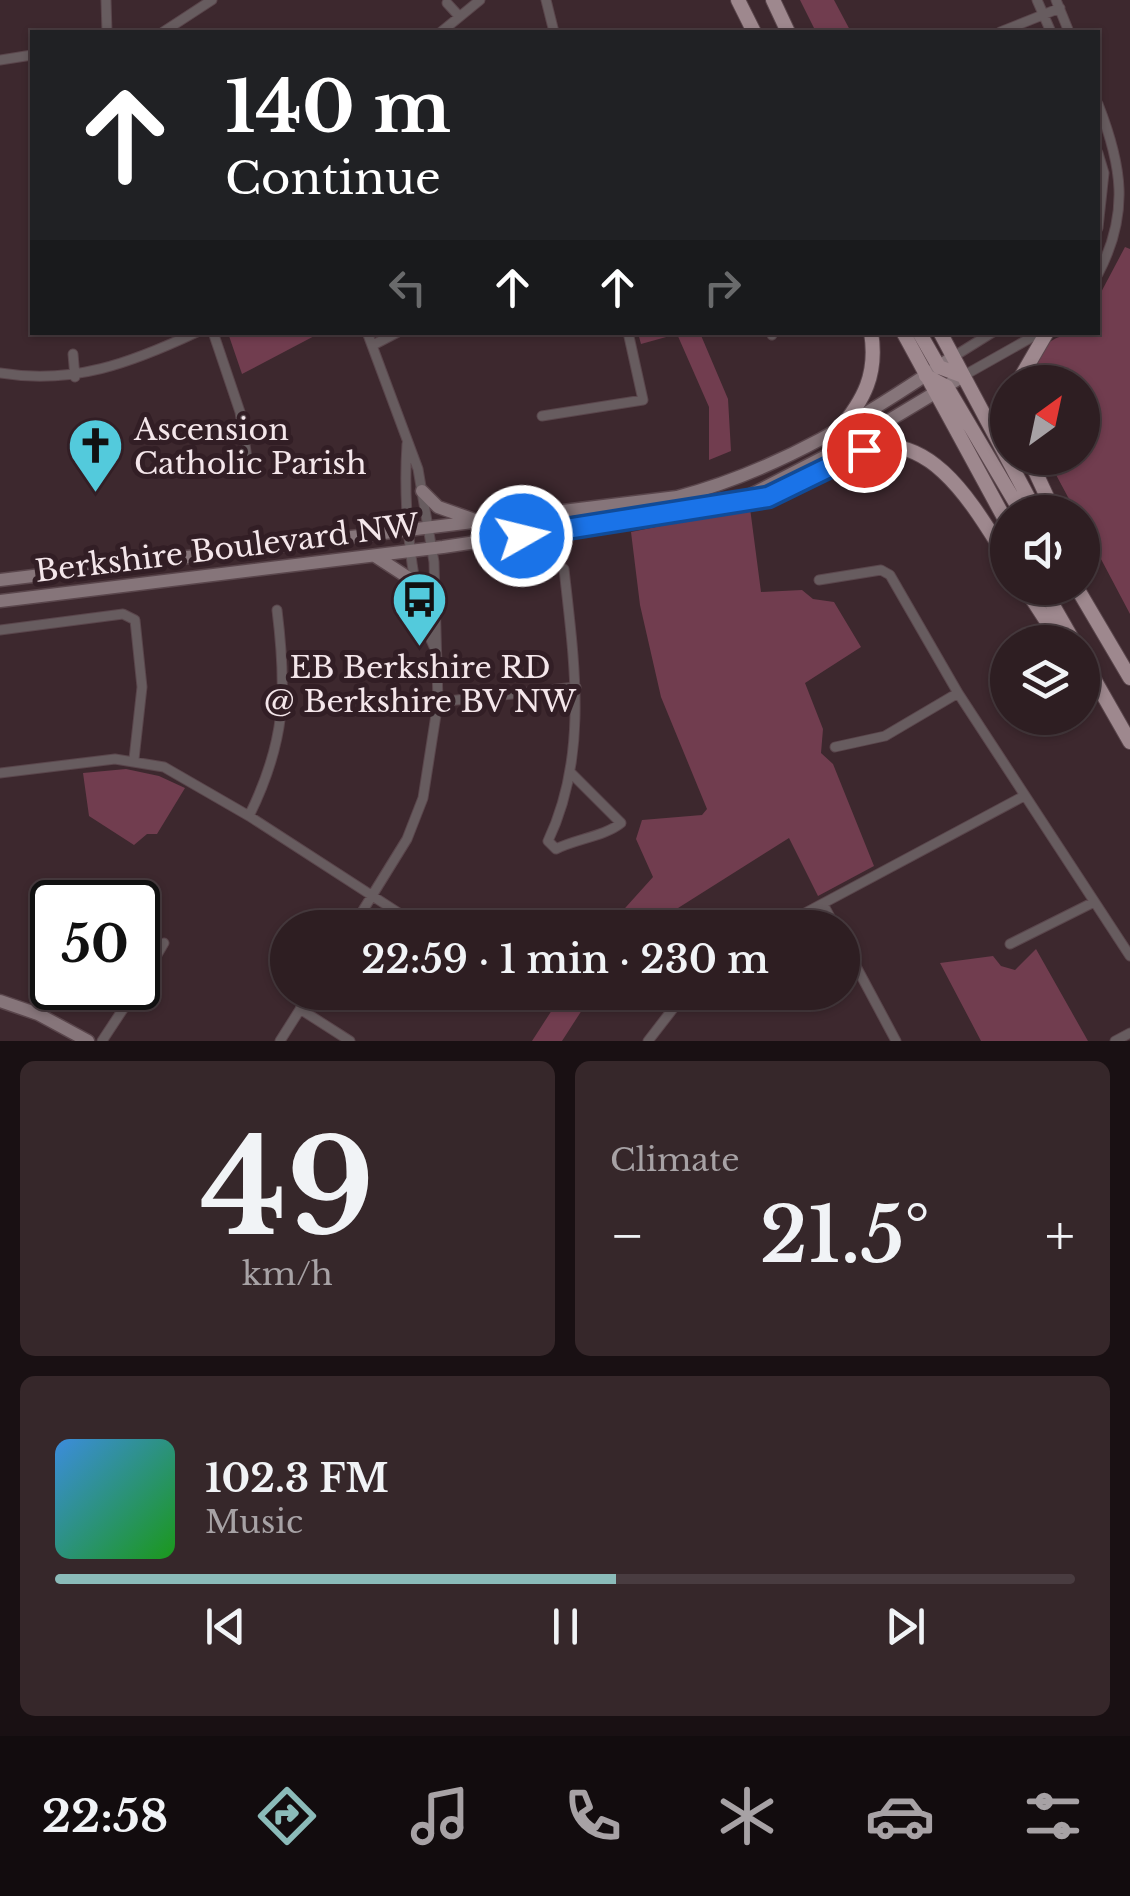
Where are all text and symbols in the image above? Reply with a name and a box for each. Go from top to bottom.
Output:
text: 140 m [225,64,451,151]
icon: ahead [60,70,190,200]
text: Continue [225,150,441,206]
icon: left [380,260,435,315]
icon: ahead [485,260,540,315]
icon: ahead [590,260,645,315]
icon: right [695,260,750,315]
north arrow [990,365,1100,475]
map controls [990,365,1100,735]
pin [822,408,907,493]
place label: Ascension Catholic Parish [133,411,367,482]
church icon: Ascension Catholic Parish [65,416,125,495]
icon: arrive [837,423,892,478]
position arrow [470,484,574,588]
button: sound [990,495,1100,605]
street label: Berkshire Boulevard NW [33,506,422,590]
bus stop icon: EB Berkshire RD @ Berkshire BV NW [390,569,450,648]
button: layers [990,625,1100,735]
place label: EB Berkshire RD @ Berkshire BV NW [264,649,577,720]
speed limit sign: 50 [30,880,160,1010]
text: 22:59 · 1 min · 230 m [361,936,769,983]
text: 49 [201,1108,374,1269]
text: Climate [610,1140,739,1180]
text: 21.5° [760,1189,930,1282]
text: − [610,1202,645,1270]
text: + [1045,1202,1075,1270]
text: km/h [242,1254,333,1294]
text: 102.3 FM [205,1455,389,1502]
text: Music [205,1502,303,1542]
icon: previous [198,1599,253,1654]
icon: pause [538,1599,593,1654]
icon: next [878,1599,933,1654]
icon: directions [252,1781,322,1851]
icon: music [405,1781,475,1851]
icon: phone [558,1781,628,1851]
icon: climate [712,1781,782,1851]
icon: car [865,1781,935,1851]
icon: filters [1018,1781,1088,1851]
text: 22:58 [42,1788,168,1844]

